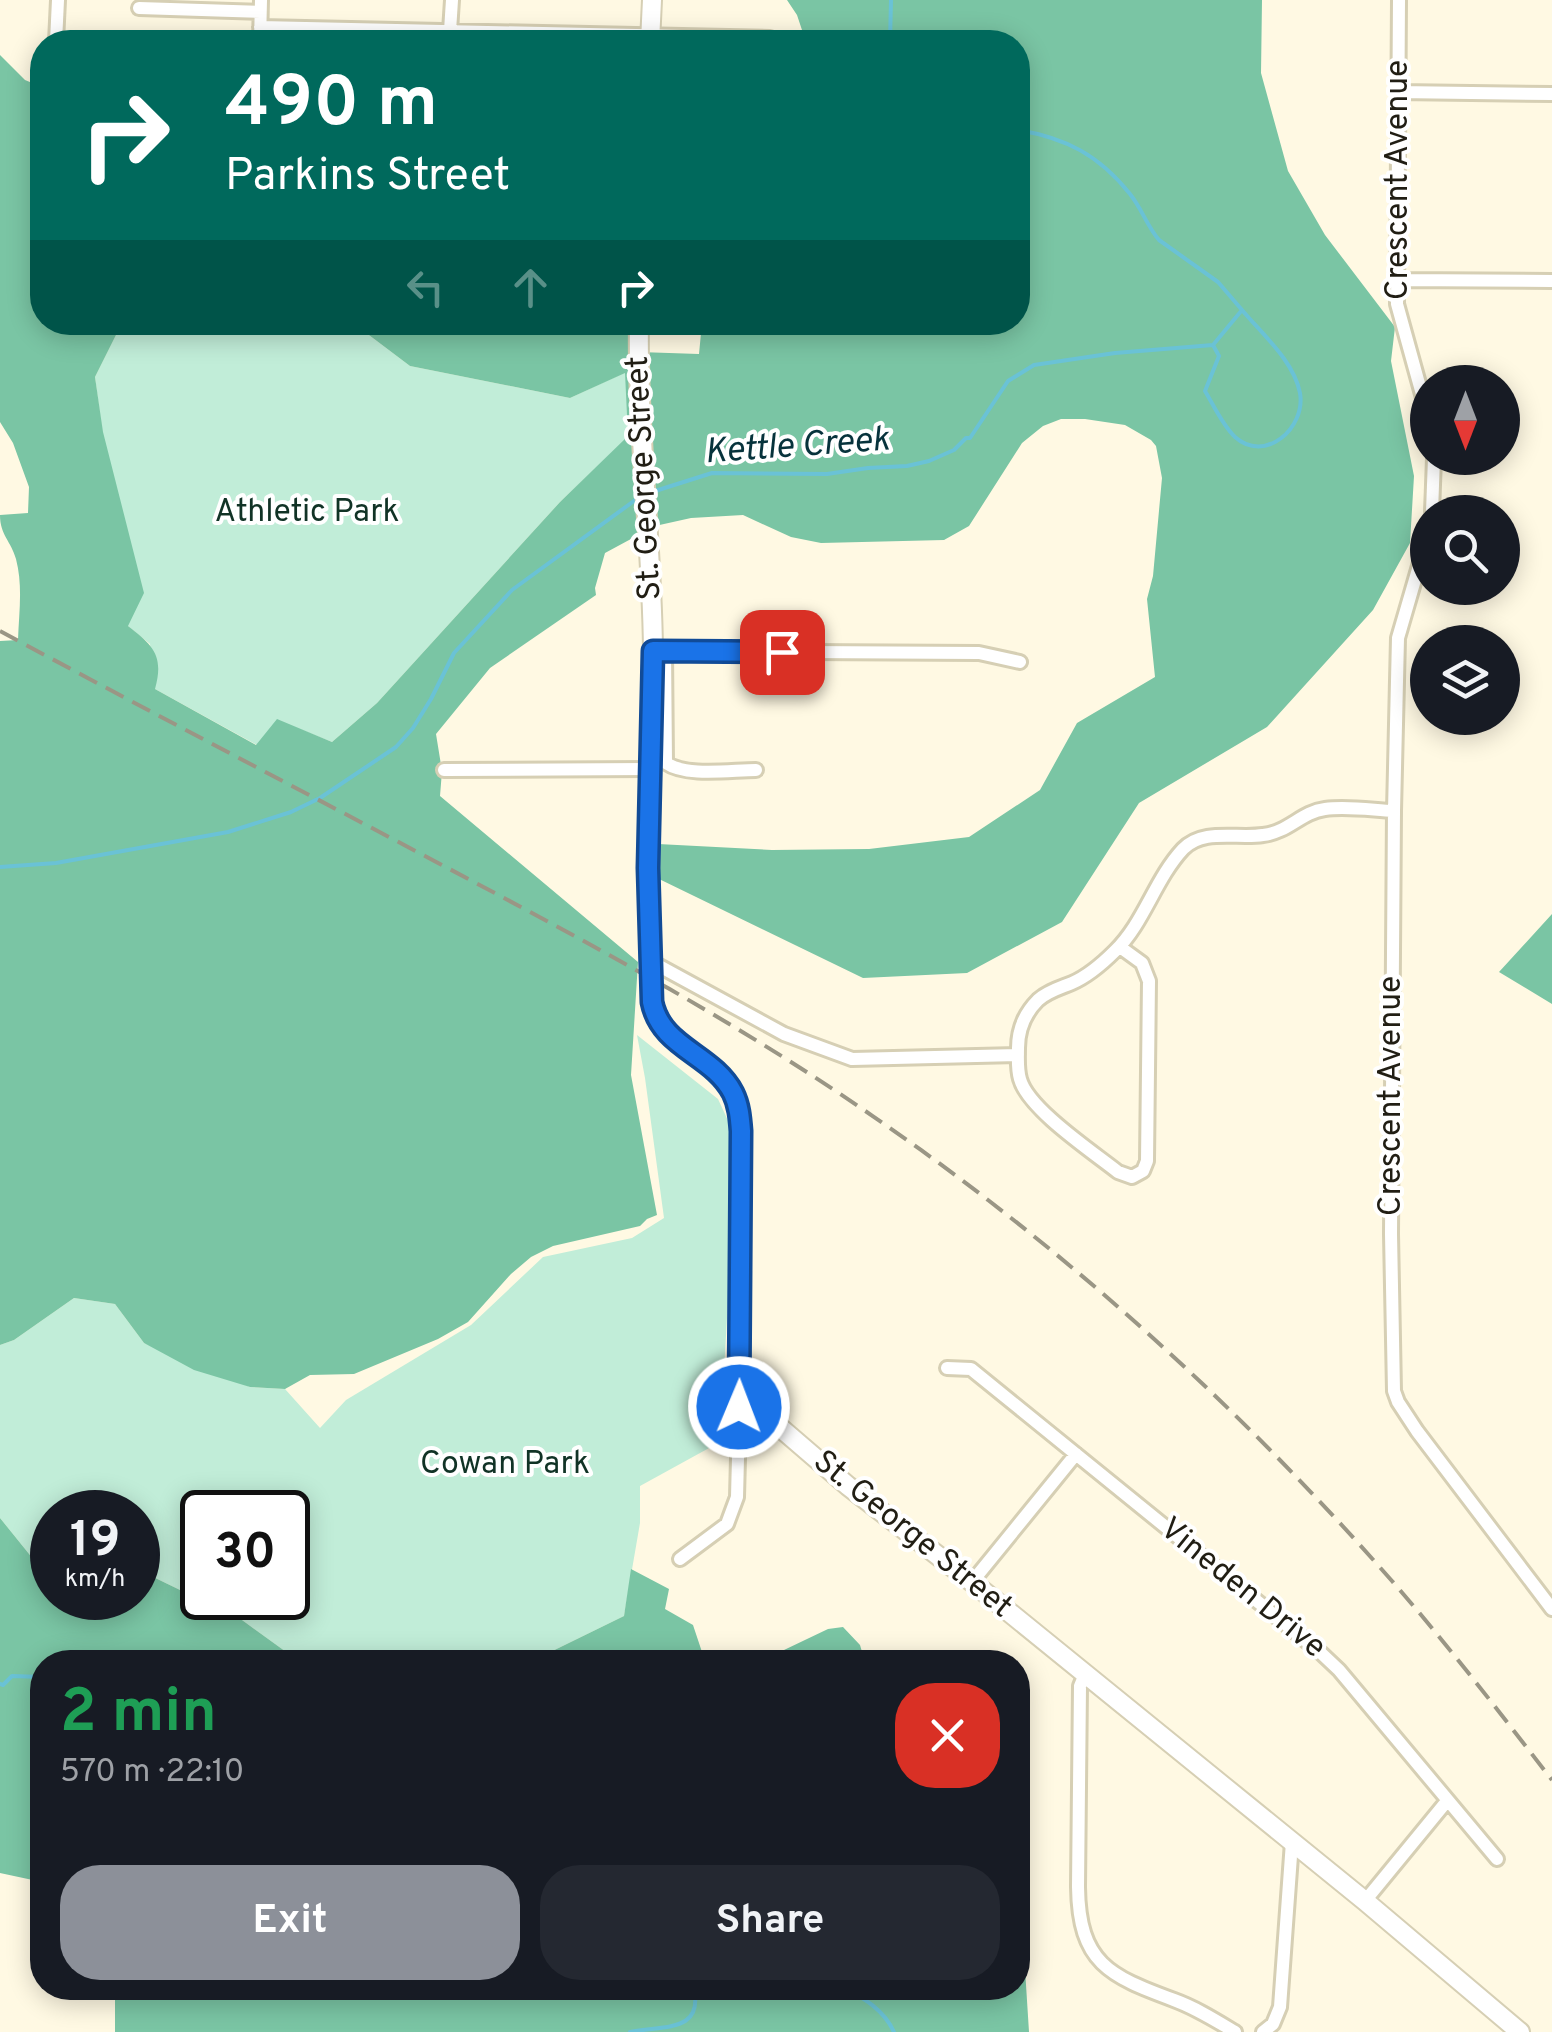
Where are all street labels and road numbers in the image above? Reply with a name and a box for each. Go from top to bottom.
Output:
street label: Crescent Avenue [1379,60,1419,300]
street label: St. George Street [619,355,671,601]
street label: Crescent Avenue [1372,976,1412,1216]
street label: St. George Street [804,1442,1020,1628]
street label: Vineden Drive [1151,1510,1333,1668]

